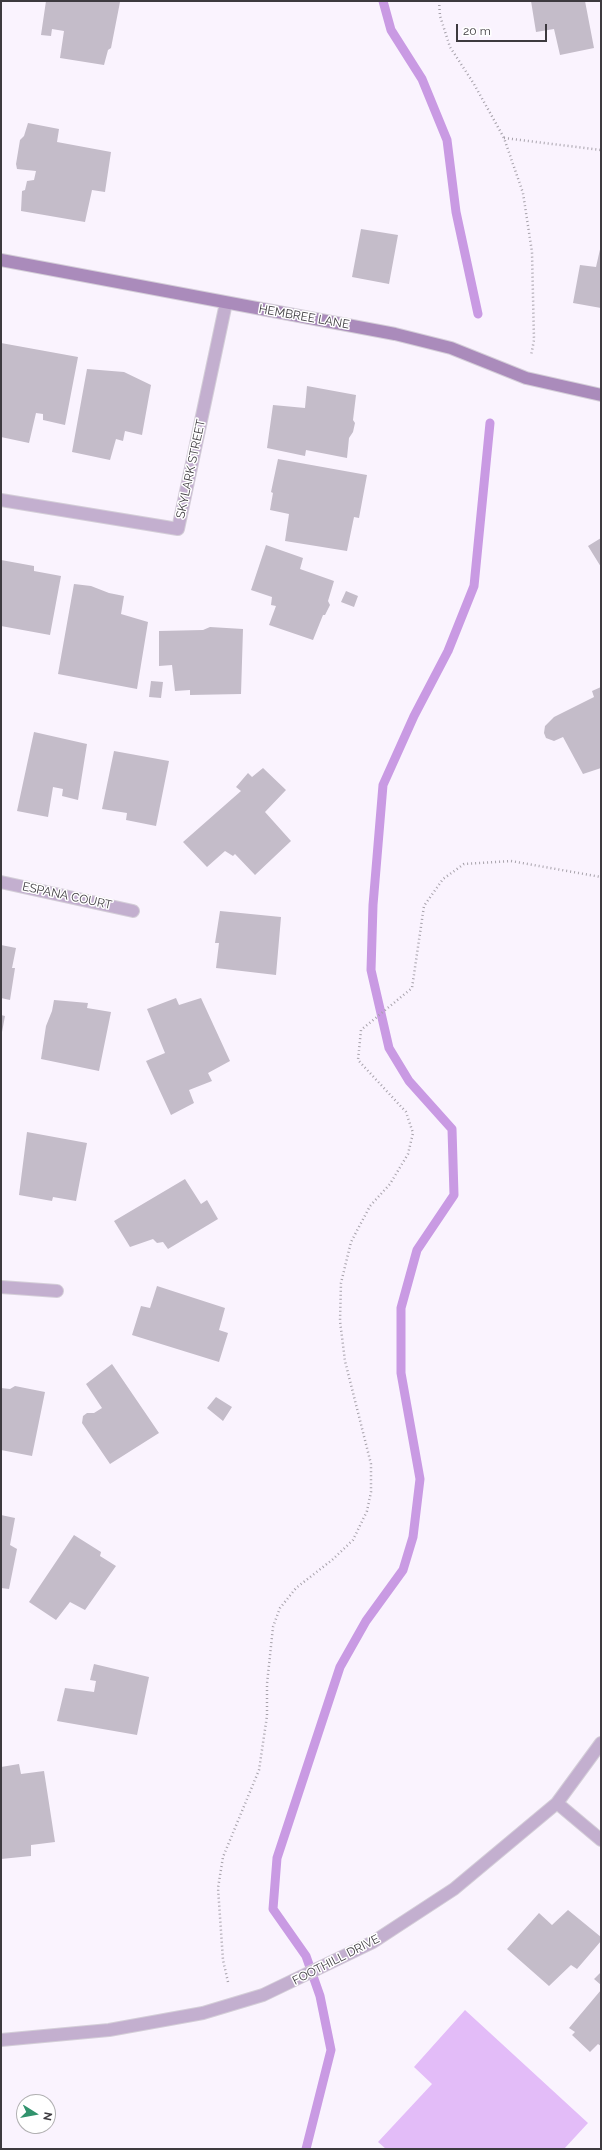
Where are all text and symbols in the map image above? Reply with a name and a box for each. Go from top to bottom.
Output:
scale bar [458,16,549,42]
text: 20 m [463,24,491,38]
street label: HEMBREE LANE [258,302,350,332]
street label: SKYLARK STREET [173,418,209,520]
street label: ESPANA COURT [21,879,113,913]
street label: FOOTHILL DRIVE [290,1932,382,1988]
north arrow [16,2094,56,2134]
text: N [40,2111,54,2122]

